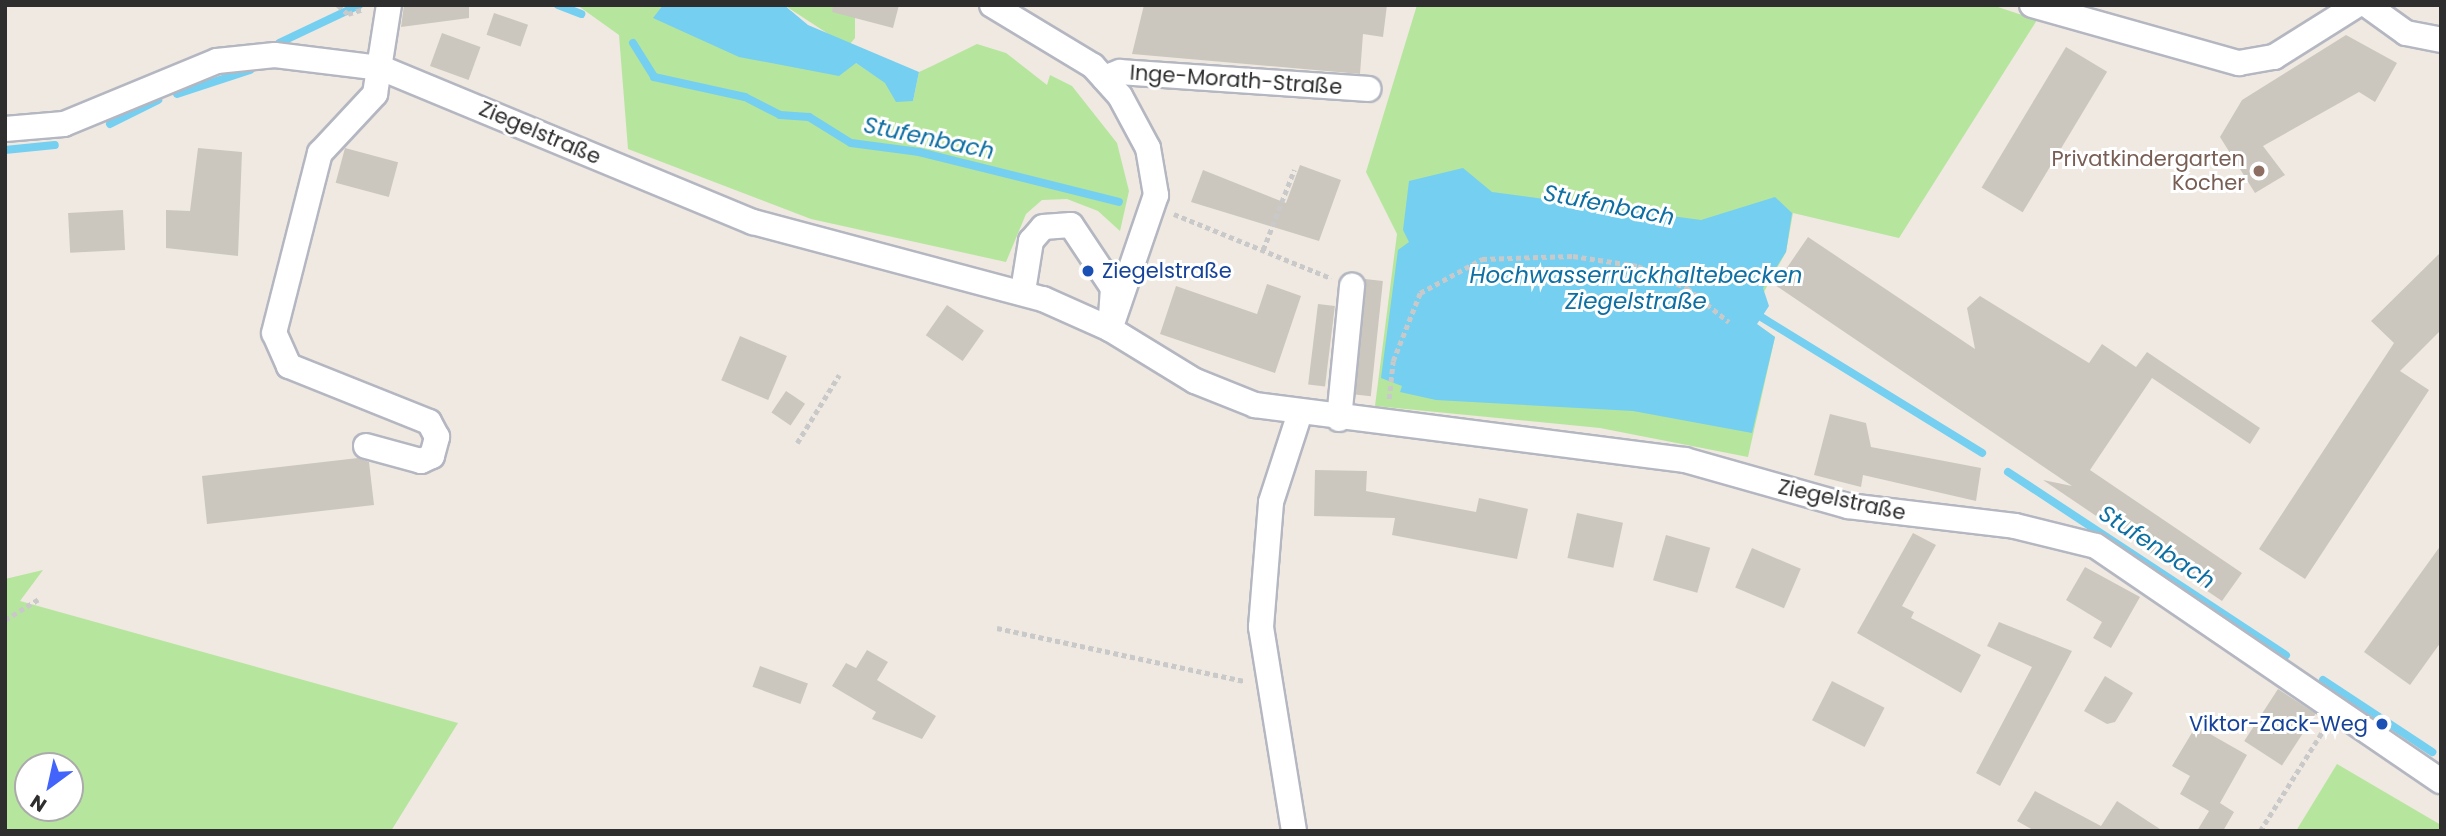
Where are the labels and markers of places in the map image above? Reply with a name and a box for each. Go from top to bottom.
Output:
place label: Privatkindergarten Kocher [2051,146,2245,196]
marker: Privatkindergarten Kocher [2251,163,2267,179]
place label: Ziegelstraße [1102,258,1232,284]
marker: Ziegelstraße [1080,263,1096,279]
place label: Viktor-Zack-Weg [2189,711,2368,737]
marker: Viktor-Zack-Weg [2374,716,2390,732]

